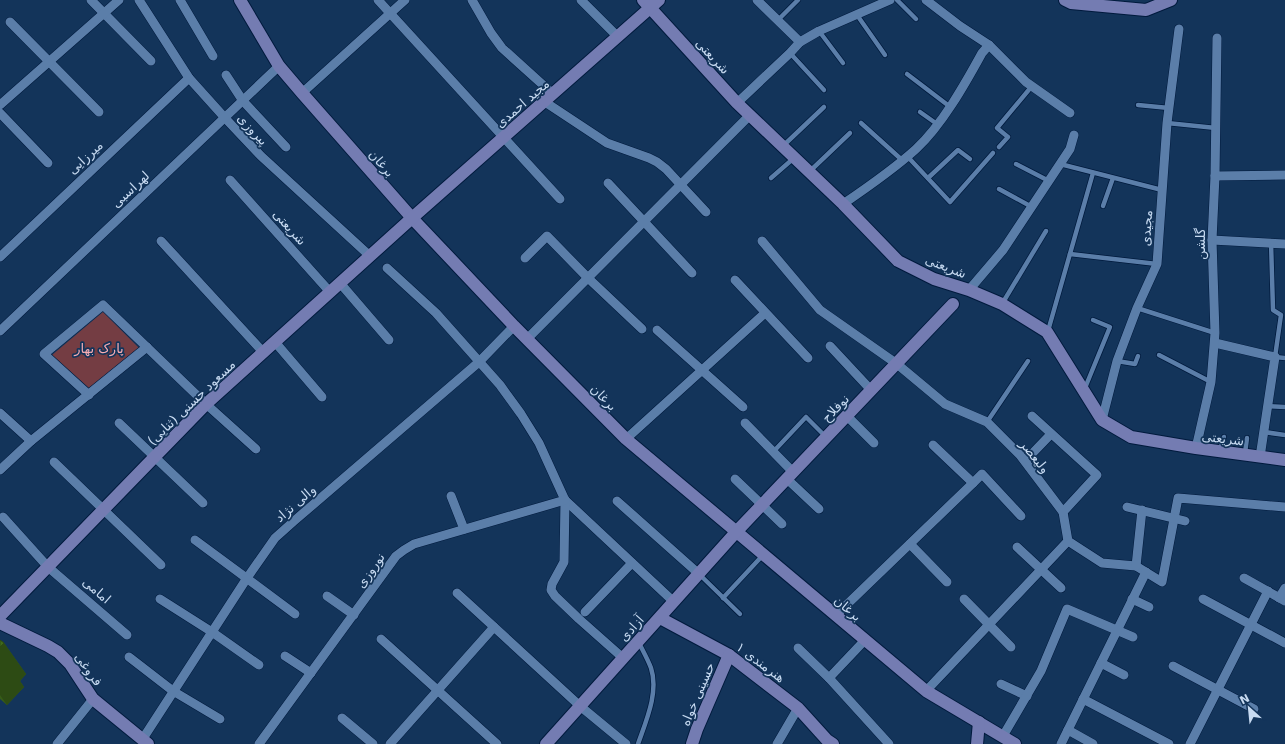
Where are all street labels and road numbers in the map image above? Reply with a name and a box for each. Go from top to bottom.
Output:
street label: شریعتی [692,36,733,78]
street label: مجید احمدی [492,76,552,131]
street label: پیروزی [234,111,271,149]
street label: میرزایی [65,137,107,178]
street label: برغان [365,147,397,181]
street label: لهراسبی [108,168,153,211]
street label: شریعتی [269,206,309,249]
street label: مجیدی [1138,209,1155,247]
street label: گلشن [1193,227,1209,260]
street label: شریعتی [923,252,968,282]
street label: مسعود حسنی (ثنایی) [144,357,239,449]
street label: برغان [587,381,620,414]
street label: نوفلاح [819,391,853,426]
street label: شریعتی [1201,428,1245,450]
street label: ولیعصر [1015,436,1053,477]
street label: والی نژاد [272,482,319,526]
street label: نوروزی [353,550,389,591]
street label: امامی [80,574,114,607]
street label: برغان [830,593,864,625]
street label: آزادی [615,611,648,645]
street label: هنرمندی ۱ [733,639,788,686]
street label: فروغی [71,650,106,689]
street label: حسینی خواه [677,660,718,729]

